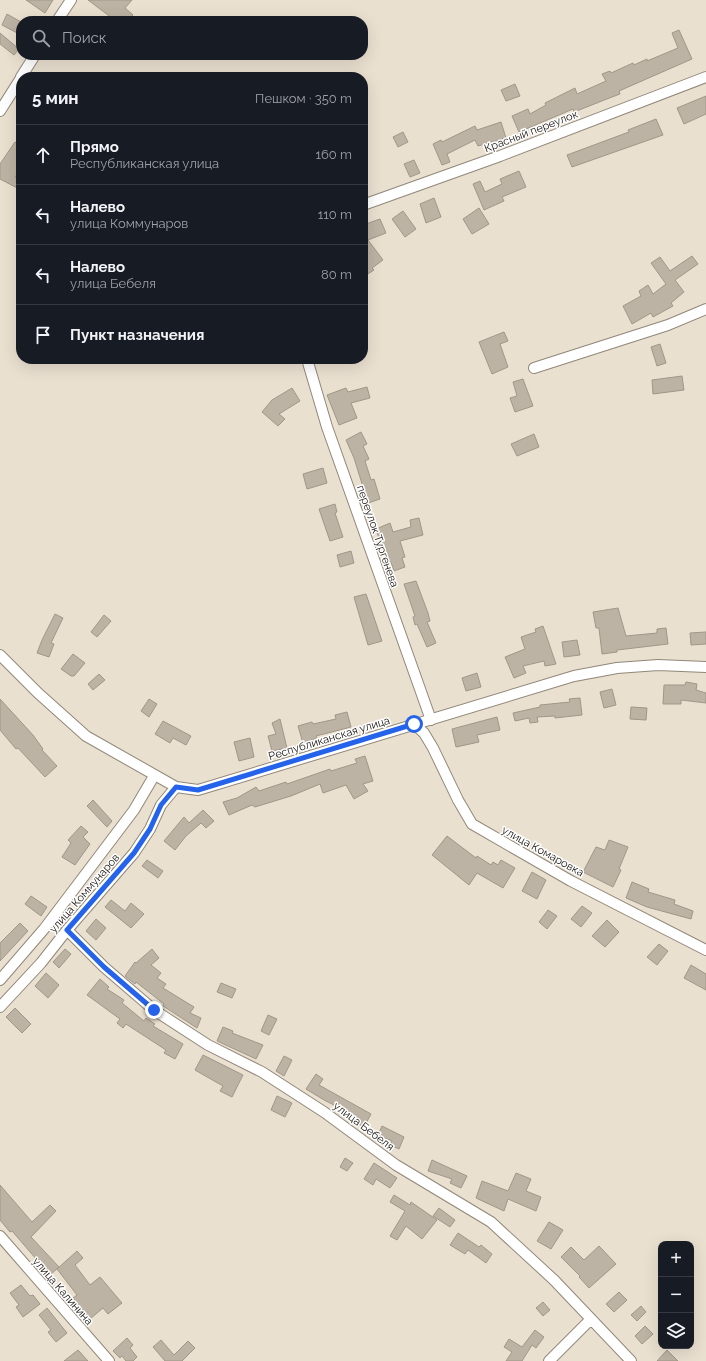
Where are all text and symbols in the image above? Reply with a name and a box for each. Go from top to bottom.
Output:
search box [16,16,368,60]
icon: search [30,27,52,49]
text: Поиск [62,29,107,47]
text: 5 мин [32,88,79,108]
text: Пешком · 350 m [255,91,352,106]
street label: Красный переулок [483,108,580,155]
text: Прямо [70,138,119,156]
icon: ahead [32,144,54,166]
text: 160 m [315,147,352,162]
text: Республиканская улица [70,156,219,171]
text: Налево [70,198,125,216]
icon: left [32,204,54,226]
text: 110 m [318,207,352,222]
text: улица Коммунаров [70,216,188,231]
text: Налево [70,258,125,276]
icon: left [32,264,54,286]
text: 80 m [321,267,352,282]
text: улица Бебеля [70,276,156,291]
icon: arrive [32,324,54,346]
text: Пункт назначения [70,326,204,344]
street label: переулок Тургенева [354,483,401,589]
street label: Республиканская улица [267,714,391,763]
route start [405,715,423,733]
street label: улица Комаровка [499,824,586,879]
street label: улица Коммунаров [47,851,122,935]
route end [145,1001,163,1019]
street label: улица Бебеля [331,1099,397,1153]
map controls [658,1241,694,1349]
button: + [658,1241,694,1277]
street label: улица Калинина [30,1255,95,1328]
button: − [658,1277,694,1313]
button: layers [658,1313,694,1349]

